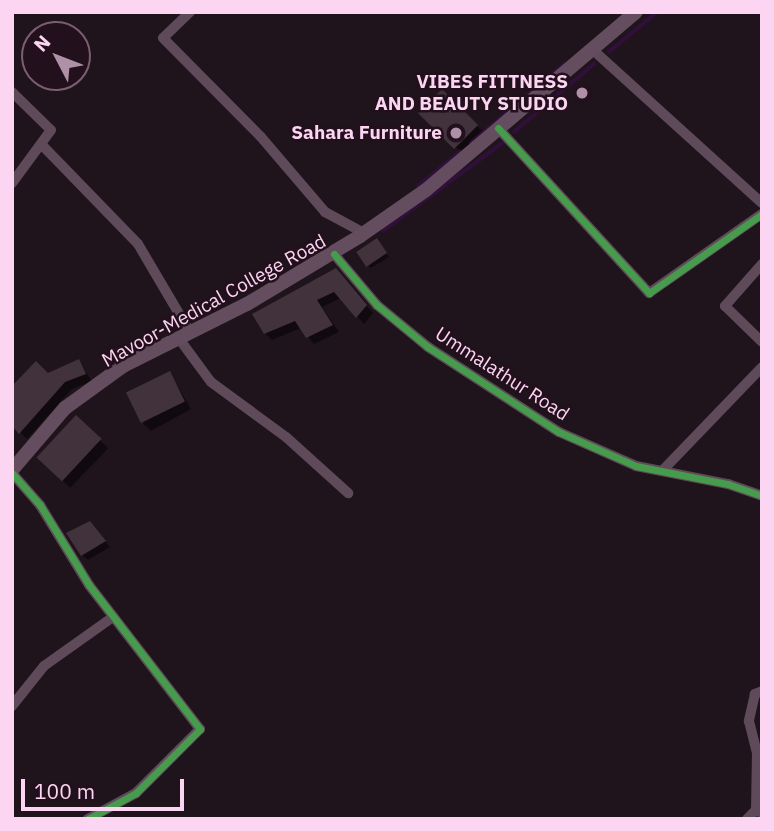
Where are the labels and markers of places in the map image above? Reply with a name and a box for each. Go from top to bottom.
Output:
place label: VIBES FITTNESS AND BEAUTY STUDIO [375,71,568,115]
marker: VIBES FITTNESS AND BEAUTY STUDIO [574,85,590,101]
place label: Sahara Furniture [291,122,442,144]
marker: Sahara Furniture [448,125,464,141]

